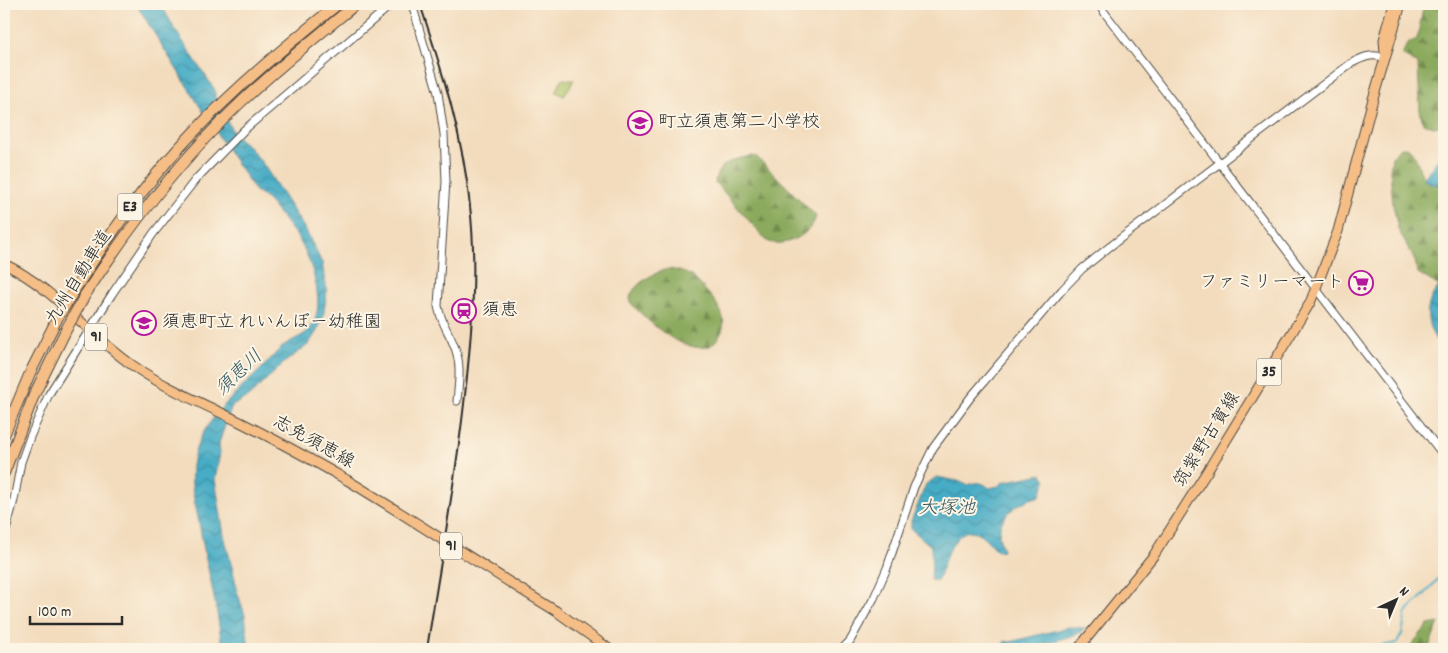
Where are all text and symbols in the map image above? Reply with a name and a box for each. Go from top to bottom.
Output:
school or university icon: 町立須恵第二小学校 [627,110,653,136]
place label: 町立須恵第二小学校 [658,111,820,136]
road number: E3 [118,193,142,220]
street label: 九州自動車道 [41,226,119,330]
supermarket icon: ファミリーマート [1348,270,1374,296]
place label: ファミリーマート [1200,271,1344,296]
station icon: 須恵 [451,298,477,324]
place label: 須恵 [482,299,518,324]
school or university icon: 須恵町立 れいんぼー幼稚園 [131,310,157,336]
place label: 須恵町立 れいんぼー幼稚園 [162,311,382,336]
road number: 91 [85,324,107,351]
water label: 須恵川 [210,344,270,404]
road number: 35 [1256,358,1282,386]
street label: 筑紫野古賀線 [1169,388,1247,492]
street label: 志免須恵線 [268,410,358,476]
water label: 大塚池 [918,496,976,523]
road number: 91 [440,532,462,560]
north arrow [1370,576,1420,626]
text: N [1394,582,1413,602]
scale bar [30,593,122,625]
text: 100 m [38,602,71,624]

